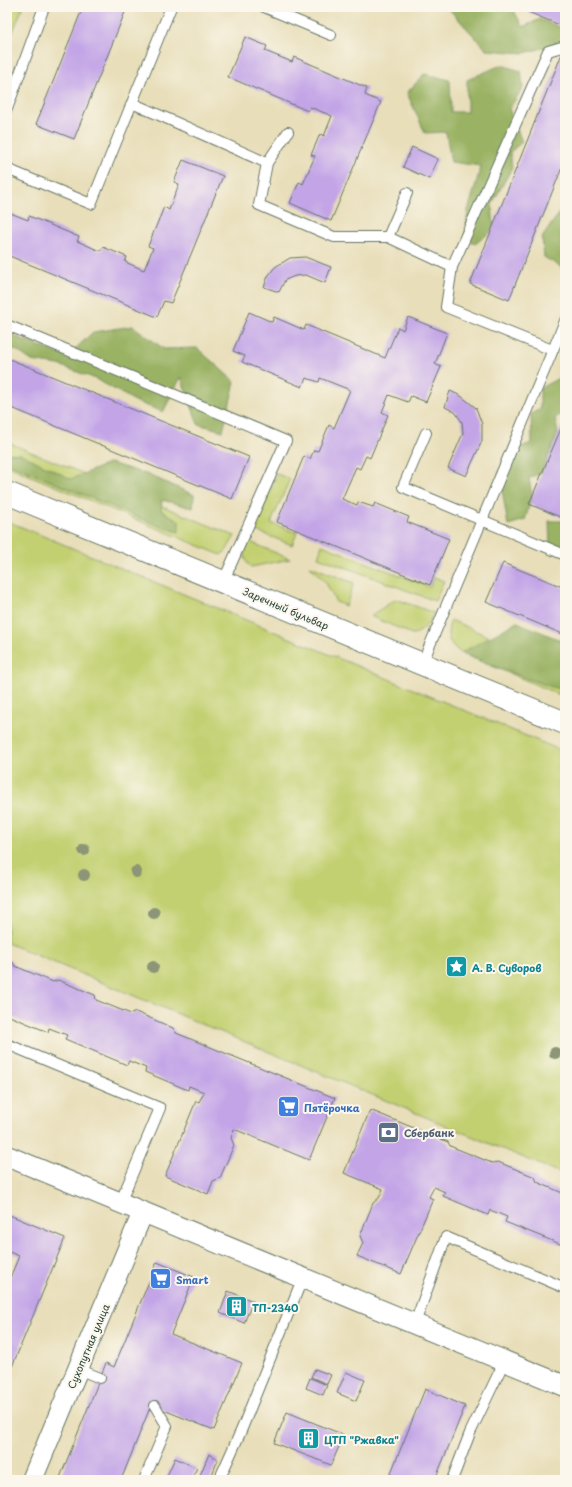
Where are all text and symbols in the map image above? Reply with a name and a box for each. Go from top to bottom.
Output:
street label: Заречный бульвар [240,583,331,634]
place icon: А. В. Суворов [443,954,469,980]
place label: А. В. Суворов [472,960,541,976]
supermarket icon: Пятёрочка [276,1094,302,1120]
place label: Пятёрочка [304,1100,360,1115]
bank icon: Сбербанк [376,1119,402,1145]
place label: Сбербанк [404,1125,455,1140]
supermarket icon: Smart [148,1266,174,1292]
place label: Smart [176,1272,209,1287]
building icon: ТП-2340 [223,1294,249,1320]
place label: ТП-2340 [252,1300,299,1315]
street label: Сухопутная улица [63,1301,114,1391]
building icon: ЦТП "Ржавка" [296,1426,322,1452]
place label: ЦТП "Ржавка" [324,1432,399,1447]

